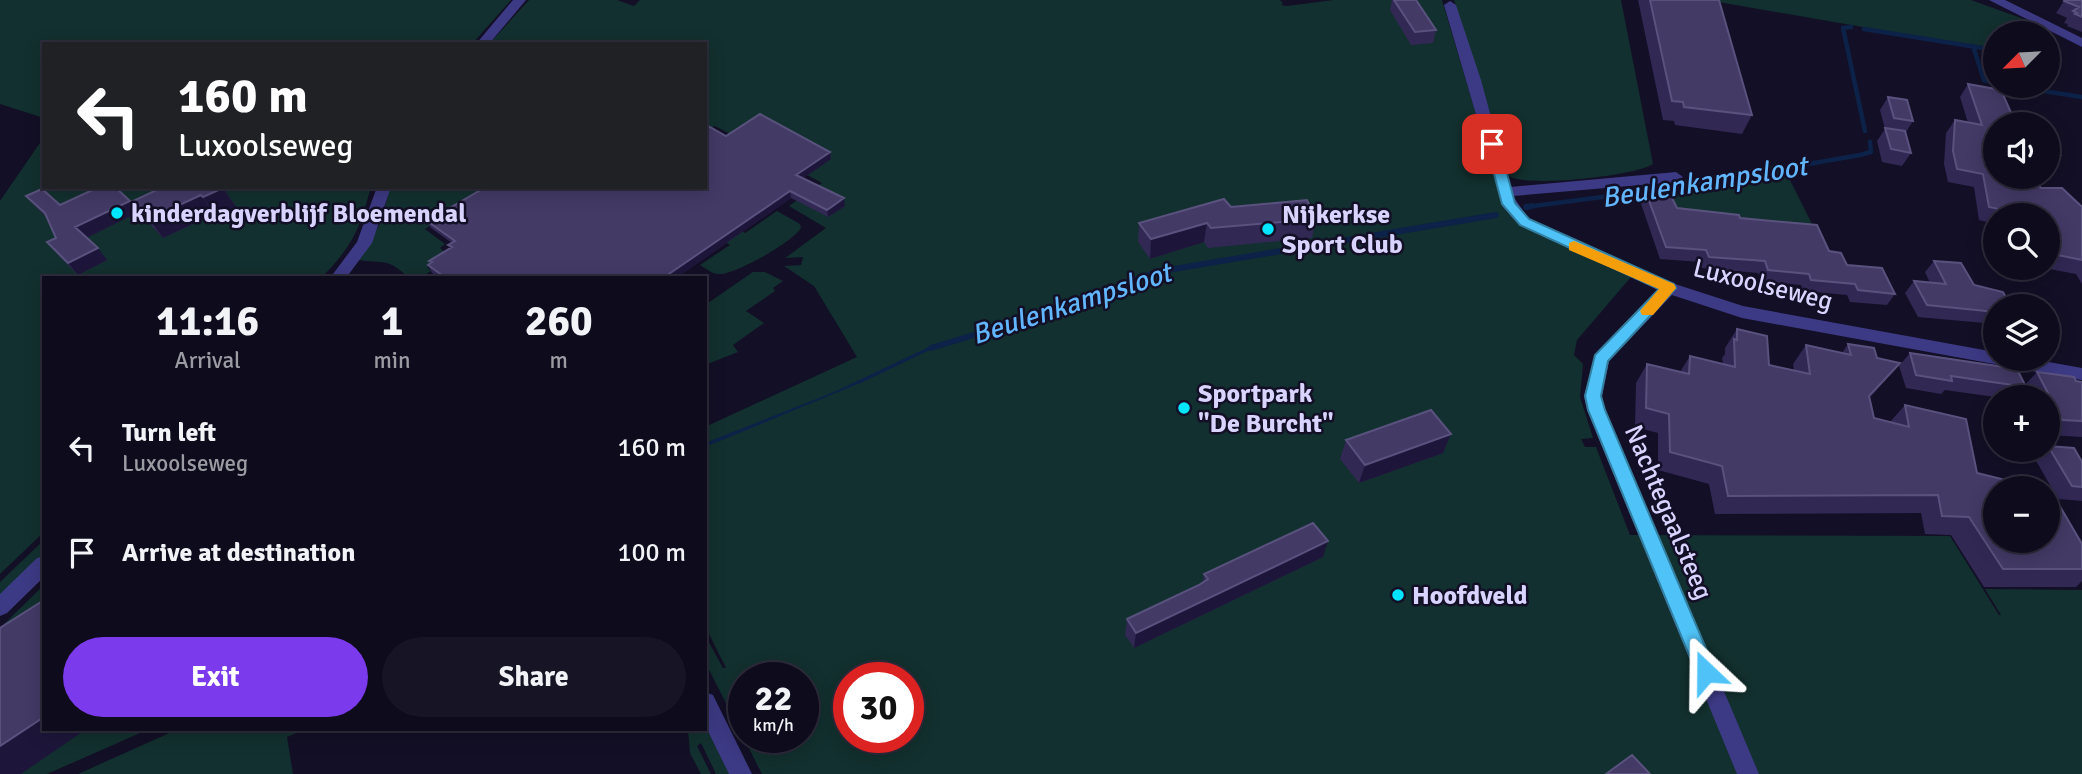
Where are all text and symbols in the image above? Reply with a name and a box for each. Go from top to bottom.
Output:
north arrow [1983,21,2060,98]
map controls [1983,21,2060,553]
text: 160 m [178,66,308,126]
icon: left [63,70,154,161]
button: sound [1983,112,2060,189]
pin [1462,114,1522,174]
icon: arrive [1473,125,1511,163]
text: Luxoolseweg [178,126,353,165]
water label: Beulenkampsloot [1599,148,1813,215]
place label: kinderdagverblijf Bloemendal [131,198,466,230]
place label: Nijkerkse Sport Club [1282,199,1403,261]
button: search [1983,203,2060,280]
marker: kinderdagverblijf Bloemendal [109,205,125,221]
marker: Nijkerkse Sport Club [1260,221,1276,237]
street label: Luxoolseweg [1690,252,1836,318]
water label: Beulenkampsloot [967,255,1178,352]
button: layers [1983,294,2060,371]
text: 11:16 [156,296,259,347]
text: 1 [381,296,403,347]
text: 260 [525,296,593,347]
text: Arrival [175,346,241,375]
text: min [373,346,411,375]
text: m [550,346,568,375]
place label: Sportpark "De Burcht" [1198,378,1334,440]
button: + [1983,385,2060,462]
marker: Sportpark "De Burcht" [1176,400,1192,416]
text: Turn left [122,417,216,449]
street label: Nachtegaalsteeg [1617,420,1719,605]
icon: left [63,429,101,467]
text: 160 m [617,432,686,464]
text: Luxoolseweg [122,449,248,478]
button: − [1983,476,2060,553]
icon: arrive [63,534,101,572]
text: Arrive at destination [122,537,355,569]
text: 100 m [617,537,686,569]
place label: Hoofdveld [1412,580,1527,612]
marker: Hoofdveld [1390,587,1406,603]
position arrow [1669,635,1743,709]
button: Exit [63,637,368,717]
button: Share [382,637,686,717]
speed limit sign: 30 [833,662,924,753]
text: 22 [755,677,792,720]
text: km/h [753,714,794,736]

